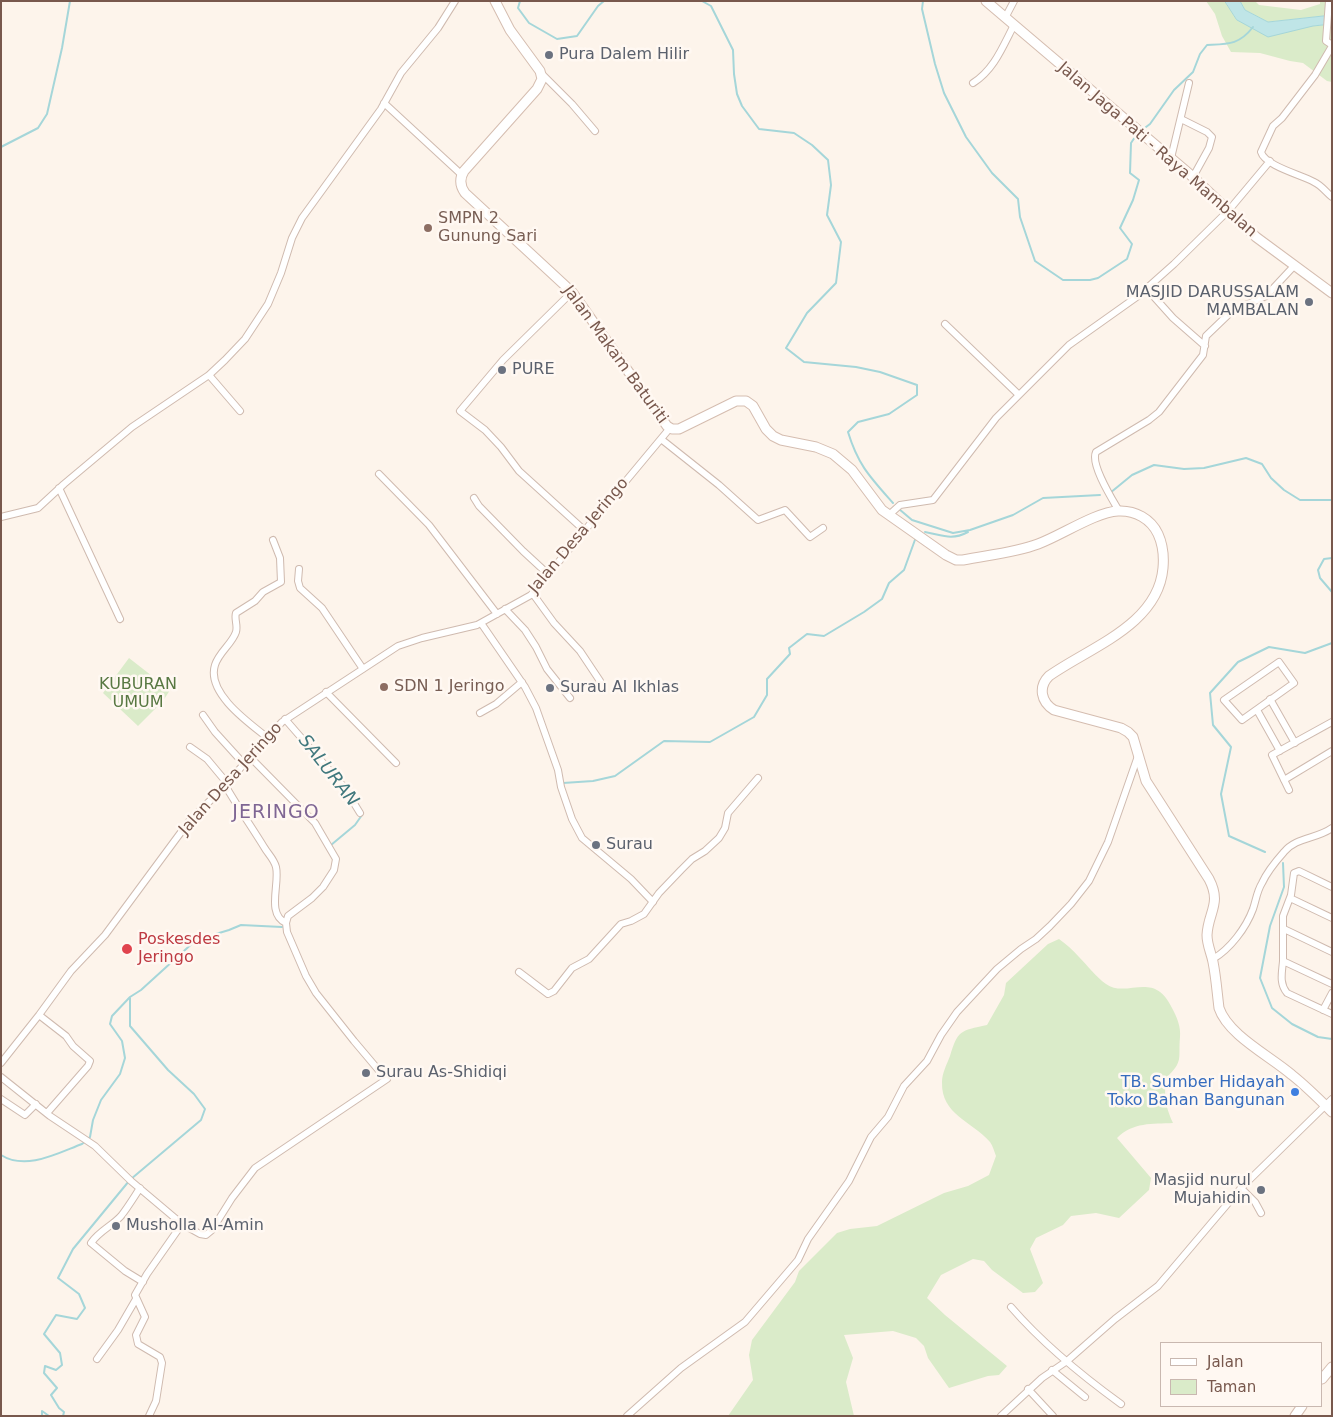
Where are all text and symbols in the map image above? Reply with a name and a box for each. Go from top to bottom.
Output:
place label: Pura Dalem Hilir [559,45,689,65]
marker: Pura Dalem Hilir [543,49,555,61]
street label: Jalan Jaga Pati - Raya Mambalan [1054,58,1260,242]
place label: SMPN 2 Gunung Sari [438,209,537,247]
marker: SMPN 2 Gunung Sari [422,222,434,234]
street label: Jalan Makam Baturiti [558,282,672,428]
place label: MASJID DARUSSALAM MAMBALAN [1126,283,1299,321]
marker: MASJID DARUSSALAM MAMBALAN [1303,296,1315,308]
place label: PURE [512,360,555,380]
marker: PURE [496,364,508,376]
street label: Jalan Desa Jeringo [525,474,633,598]
park label: KUBURAN UMUM [99,675,177,713]
place label: SDN 1 Jeringo [394,677,504,697]
place label: Surau Al Ikhlas [560,678,679,698]
marker: SDN 1 Jeringo [378,681,390,693]
marker: Surau Al Ikhlas [544,682,556,694]
street label: Jalan Desa Jeringo [175,719,287,839]
water label: SALURAN [293,731,363,811]
district label: JERINGO [231,802,321,824]
place label: Surau [606,835,653,855]
marker: Surau [590,839,602,851]
place label: Poskesdes Jeringo [138,930,220,968]
marker: Poskesdes Jeringo [120,942,134,956]
place label: Surau As-Shidiqi [376,1063,507,1083]
marker: Surau As-Shidiqi [360,1067,372,1079]
place label: TB. Sumber Hidayah Toko Bahan Bangunan [1107,1073,1285,1111]
marker: TB. Sumber Hidayah Toko Bahan Bangunan [1289,1086,1301,1098]
place label: Masjid nurul Mujahidin [1153,1171,1251,1209]
marker: Masjid nurul Mujahidin [1255,1184,1267,1196]
place label: Musholla Al-Amin [126,1216,264,1236]
marker: Musholla Al-Amin [110,1220,122,1232]
legend [1160,1342,1323,1407]
text: Jalan [1207,1353,1243,1371]
text: Taman [1207,1378,1256,1396]

